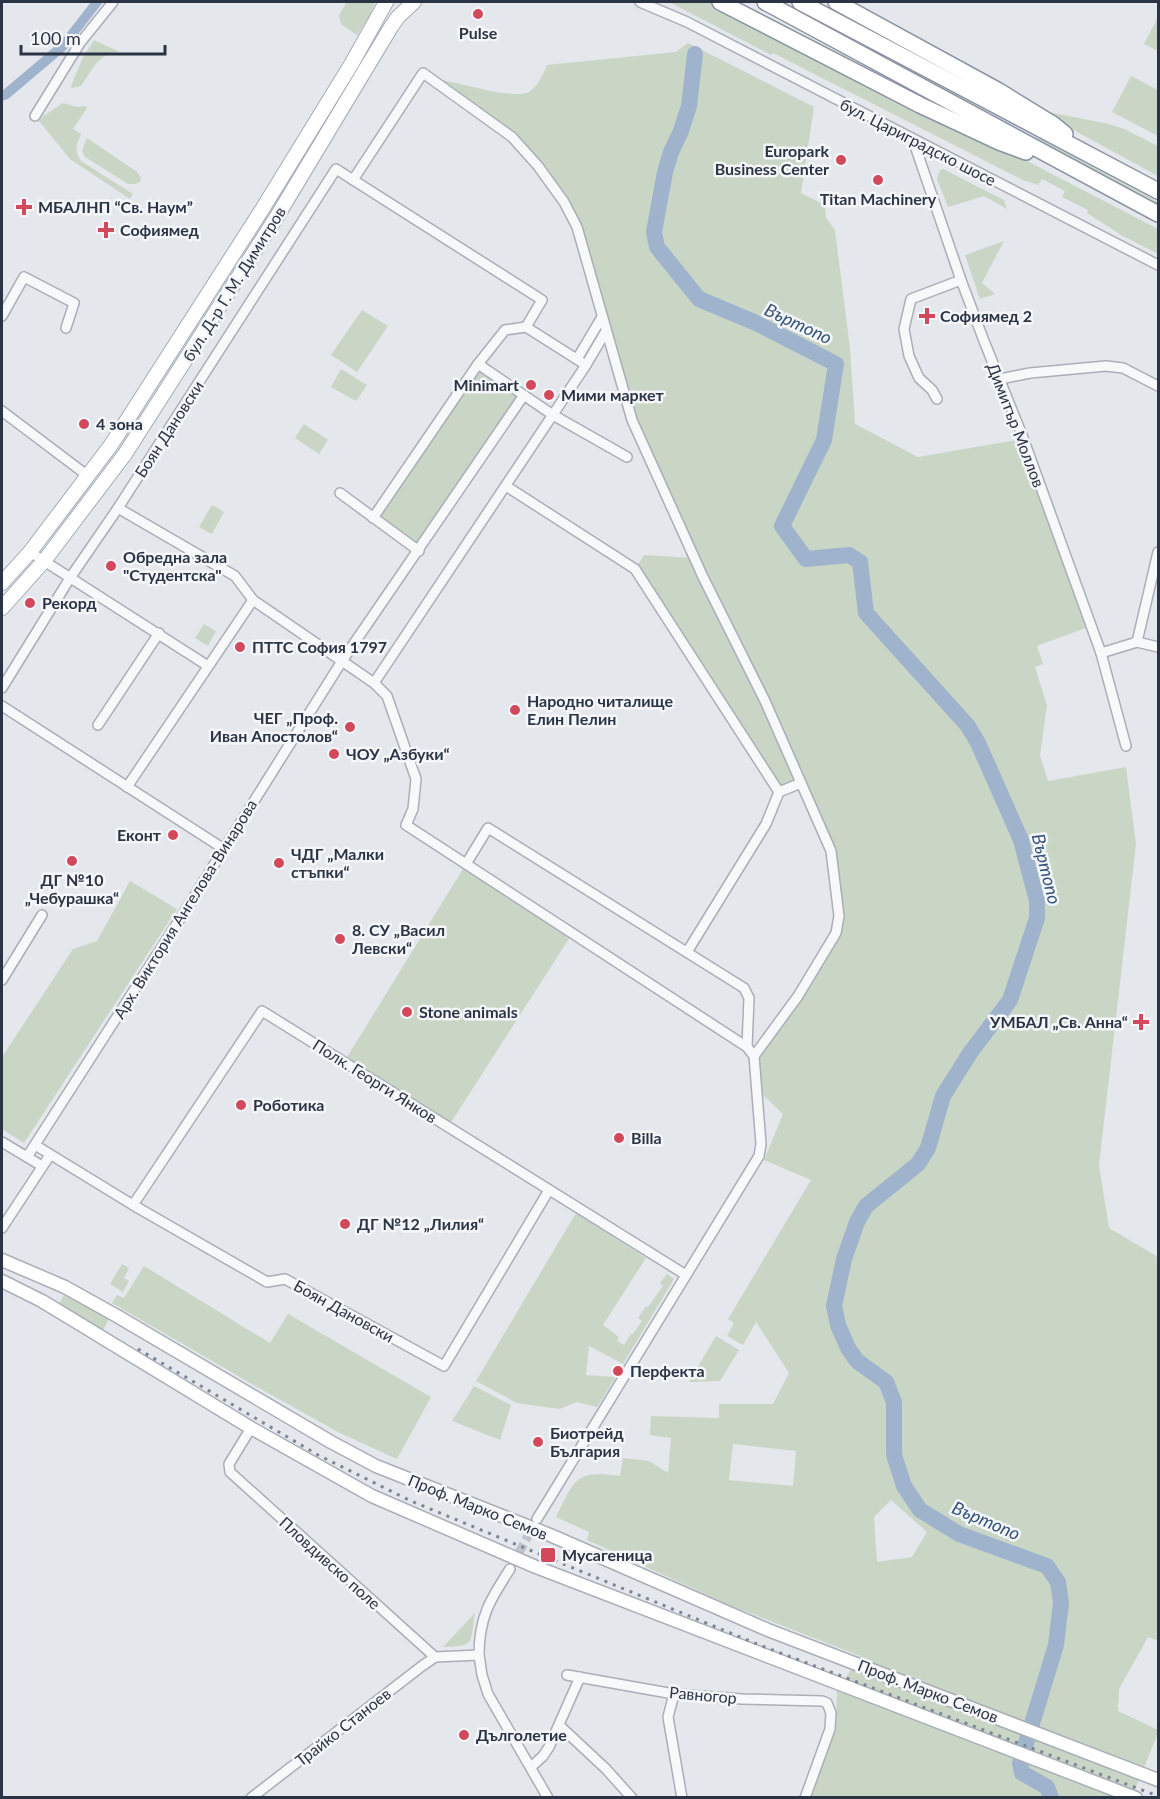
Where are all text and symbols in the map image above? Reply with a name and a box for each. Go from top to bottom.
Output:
marker: Pulse [471,7,485,21]
scale bar [21,18,165,56]
place label: Pulse [459,23,498,42]
text: 100 m [30,27,81,49]
street label: бул. Цариградско шосе [837,94,999,189]
place label: Europark Business Center [715,141,829,178]
marker: Europark Business Center [834,153,848,167]
marker: Titan Machinery [871,173,885,187]
place label: Titan Machinery [820,189,937,208]
place label: MБАЛНП “Св. Наум” [38,197,193,216]
marker: MБАЛНП “Св. Наум” [15,198,33,216]
street label: бул. Д-р Г. М. Димитров [178,203,289,365]
place label: Софиямед [120,220,199,239]
marker: Софиямед [97,221,115,239]
water label: Въртопо [761,298,836,348]
place label: Софиямед 2 [940,306,1032,325]
marker: Софиямед 2 [918,307,936,325]
street label: Димитър Моллов [984,360,1049,490]
place label: Minimart [453,375,519,394]
street label: Боян Дановски [130,377,207,481]
marker: Minimart [524,378,538,392]
place label: Мими маркет [561,385,665,404]
marker: Мими маркет [542,388,556,402]
place label: 4 зона [96,414,143,433]
marker: 4 зона [77,417,91,431]
place label: Обредна зала "Студентска" [123,547,227,584]
marker: Обредна зала "Студентска" [104,559,118,573]
place label: Рекорд [42,593,97,612]
marker: Рекорд [23,596,37,610]
place label: ПТТС София 1797 [252,637,387,656]
marker: ПТТС София 1797 [233,640,247,654]
place label: Народно читалище Елин Пелин [527,691,674,728]
marker: Народно читалище Елин Пелин [508,703,522,717]
place label: ЧЕГ „Проф. Иван Апостолов“ [210,708,338,745]
marker: ЧЕГ „Проф. Иван Апостолов“ [343,720,357,734]
place label: ЧОУ „Азбуки“ [346,744,450,763]
marker: ЧОУ „Азбуки“ [327,747,341,761]
street label: Арх. Виктория Ангелова-Винарова [109,796,260,1022]
place label: Еконт [117,825,162,844]
marker: Еконт [166,828,180,842]
water label: Въртопо [1028,831,1066,906]
place label: ЧДГ „Малки стъпки“ [291,844,384,881]
marker: ДГ №10 „Чебурашка“ [65,854,79,868]
marker: ЧДГ „Малки стъпки“ [272,856,286,870]
place label: ДГ №10 „Чебурашка“ [25,870,119,907]
place label: 8. СУ „Васил Левски“ [351,920,445,957]
marker: 8. СУ „Васил Левски“ [333,932,347,946]
place label: Stone animals [419,1002,518,1021]
marker: Stone animals [400,1005,414,1019]
place label: УМБАЛ „Св. Анна“ [989,1012,1128,1031]
marker: УМБАЛ „Св. Анна“ [1132,1013,1150,1031]
street label: Полк. Георги Янков [310,1035,441,1126]
place label: Роботика [253,1095,324,1114]
marker: Роботика [234,1098,248,1112]
place label: Billa [631,1128,662,1147]
marker: Billa [612,1131,626,1145]
place label: ДГ №12 „Лилия“ [357,1214,484,1233]
marker: ДГ №12 „Лилия“ [338,1217,352,1231]
street label: Боян Дановски [291,1275,398,1346]
place label: Перфекта [630,1361,705,1380]
marker: Перфекта [611,1364,625,1378]
place label: Биотрейд България [550,1423,624,1460]
marker: Биотрейд България [531,1435,545,1449]
street label: Проф. Марко Семов [406,1470,551,1543]
water label: Въртопо [949,1496,1024,1544]
street label: Пловдивско поле [276,1512,385,1613]
place label: Мусагеница [562,1545,652,1564]
marker: Мусагеница [539,1546,557,1564]
street label: Проф. Марко Семов [855,1655,1001,1726]
street label: Равногор [669,1682,738,1707]
street label: Трайко Станоев [291,1683,394,1770]
place label: Дълголетие [476,1725,567,1744]
marker: Дълголетие [457,1728,471,1742]

